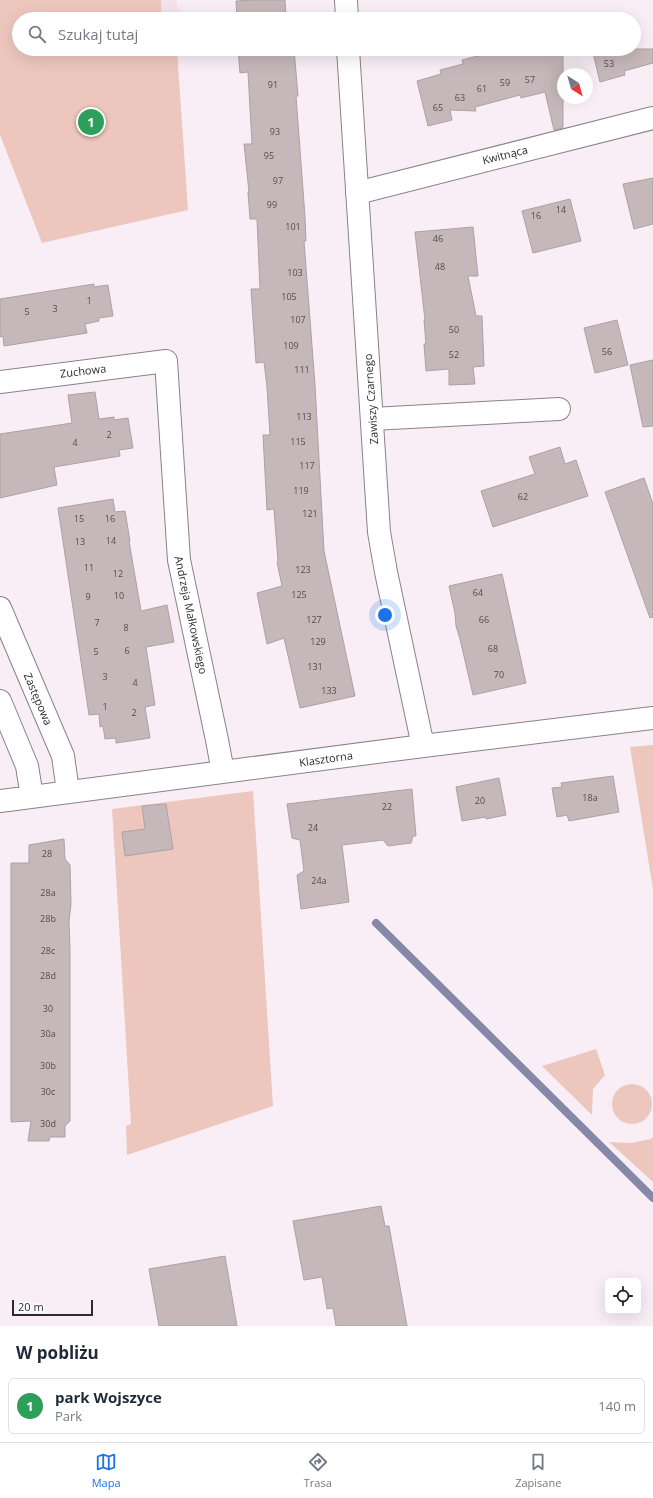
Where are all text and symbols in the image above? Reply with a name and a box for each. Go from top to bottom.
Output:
search box [12,12,641,56]
icon: search [26,23,48,45]
text: Szukaj tutaj [58,24,138,44]
house number: 53 [604,57,614,70]
north arrow [557,68,593,104]
house number: 57 [525,73,535,86]
house number: 59 [500,76,510,89]
house number: 91 [268,78,278,91]
house number: 61 [477,82,487,95]
house number: 63 [455,91,465,104]
house number: 65 [433,101,443,114]
pin: 1 [78,107,104,137]
house number: 93 [270,125,280,138]
street label: Kwitnąca [481,142,529,167]
house number: 95 [264,149,274,162]
house number: 97 [273,174,283,187]
house number: 99 [267,198,277,211]
house number: 14 [556,203,566,216]
house number: 16 [531,209,541,222]
house number: 101 [285,220,301,233]
house number: 46 [433,232,443,245]
house number: 48 [435,260,445,273]
house number: 103 [287,266,303,279]
house number: 105 [281,290,297,303]
house number: 1 [86,294,92,307]
house number: 3 [52,302,58,315]
house number: 5 [24,305,30,318]
house number: 107 [290,313,306,326]
house number: 50 [449,323,459,336]
house number: 109 [283,339,299,352]
house number: 56 [602,345,612,358]
house number: 52 [449,348,459,361]
street label: Zawiszy Czarnego [360,353,381,445]
street label: Zuchowa [59,360,107,381]
house number: 111 [294,363,310,376]
house number: 113 [296,410,312,423]
house number: 2 [106,428,112,441]
house number: 115 [290,435,306,448]
house number: 4 [72,436,78,449]
house number: 117 [299,459,315,472]
house number: 119 [293,484,309,497]
house number: 62 [518,490,528,503]
house number: 121 [302,507,318,520]
house number: 15 [74,512,84,525]
house number: 16 [105,512,115,525]
house number: 14 [106,534,116,547]
house number: 13 [75,535,85,548]
street label: Andrzeja Małkowskiego [172,555,211,676]
house number: 11 [84,561,94,574]
house number: 123 [295,563,311,576]
house number: 12 [113,567,123,580]
house number: 64 [473,586,483,599]
house number: 125 [291,588,307,601]
house number: 10 [114,589,124,602]
house number: 9 [85,590,91,603]
your location [375,605,395,625]
house number: 127 [306,613,322,626]
house number: 66 [479,613,489,626]
house number: 7 [94,616,100,629]
house number: 8 [123,621,129,634]
house number: 129 [310,635,326,648]
house number: 68 [488,642,498,655]
house number: 6 [124,644,130,657]
house number: 5 [93,645,99,658]
house number: 131 [307,660,323,673]
house number: 70 [494,668,504,681]
street label: Zastępowa [21,670,56,727]
house number: 3 [102,670,108,683]
house number: 4 [132,676,138,689]
house number: 133 [321,684,337,697]
house number: 1 [102,700,108,713]
house number: 2 [131,706,137,719]
street label: Klasztorna [298,747,354,770]
house number: 18a [582,791,598,804]
house number: 20 [475,794,485,807]
house number: 22 [382,800,392,813]
house number: 24 [308,821,318,834]
house number: 28 [42,847,52,860]
house number: 24a [311,874,327,887]
house number: 28a [40,886,56,899]
house number: 28b [40,912,56,925]
house number: 28c [41,944,56,957]
house number: 28d [40,969,56,982]
house number: 30 [43,1002,53,1015]
house number: 30a [40,1027,56,1040]
house number: 30b [40,1059,56,1072]
house number: 30c [41,1085,56,1098]
house number: 30d [40,1117,56,1130]
map controls [605,1278,641,1314]
button: locate [605,1278,641,1314]
scale bar [12,1298,93,1317]
text: 20 m [18,1299,44,1314]
text: W pobliżu [16,1341,99,1364]
text: park Wojszyce [55,1387,162,1407]
text: 1 [26,1397,34,1415]
text: 140 m [598,1397,636,1415]
text: Park [55,1407,82,1425]
tab: Mapa [92,1451,121,1490]
tab: Trasa [304,1451,332,1490]
tab: Zapisane [515,1451,561,1490]

